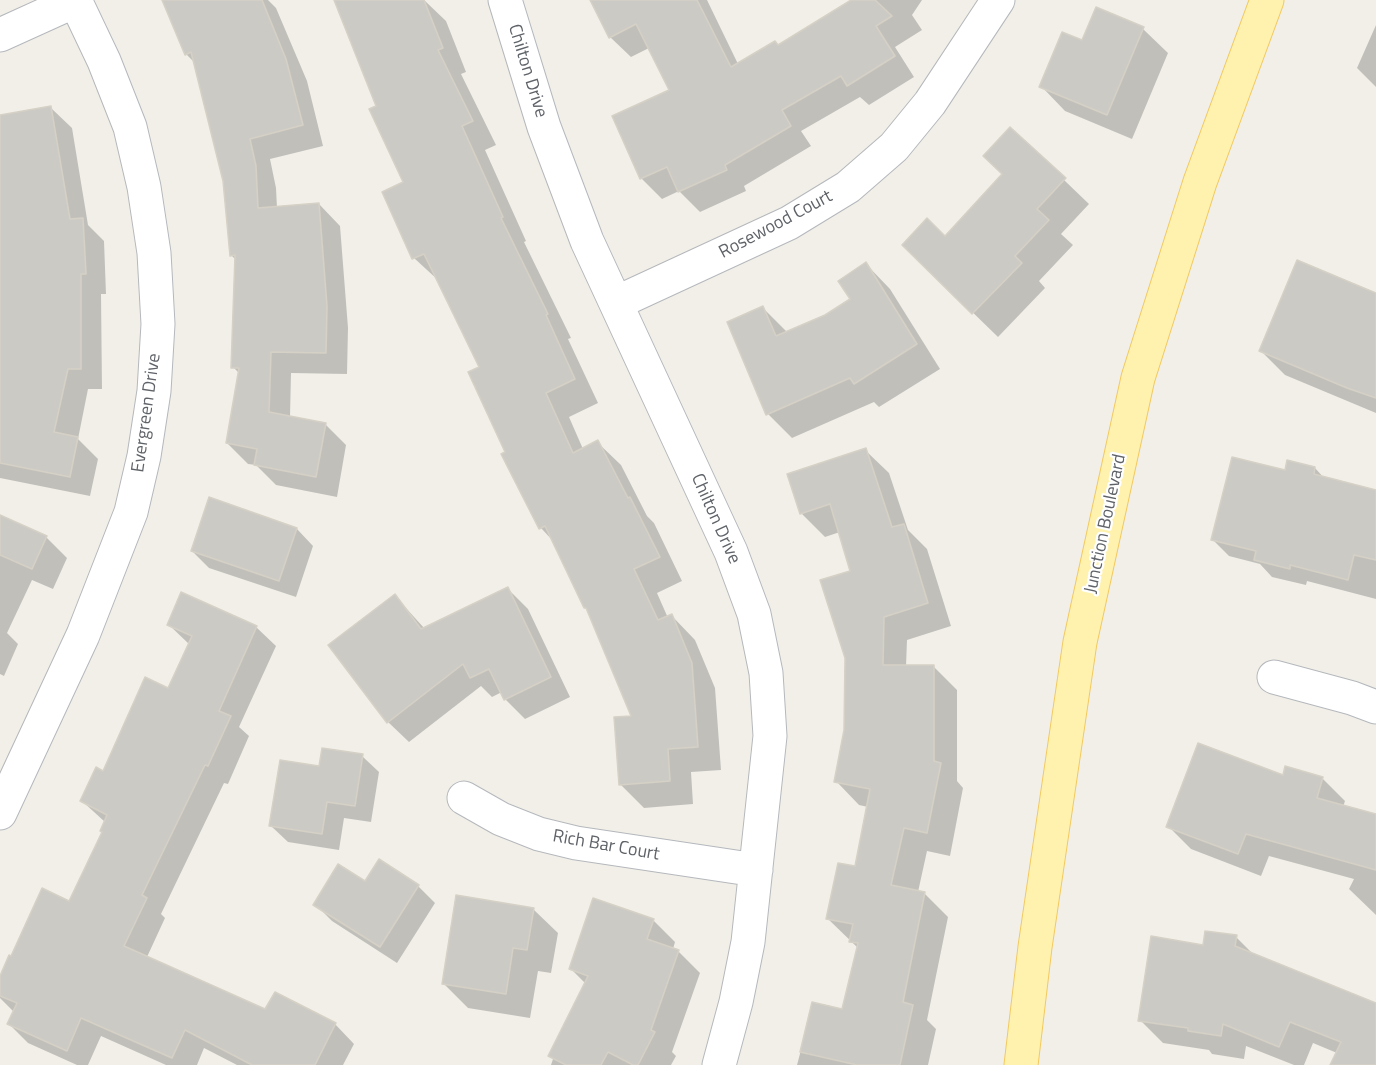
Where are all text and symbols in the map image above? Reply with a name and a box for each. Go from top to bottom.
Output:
street label: Chilton Drive [503,22,551,120]
street label: Rosewood Court [716,186,836,264]
street label: Evergreen Drive [128,352,166,474]
street label: Junction Boulevard [1081,452,1131,596]
street label: Chilton Drive [686,471,744,567]
street label: Rich Bar Court [551,826,661,866]

